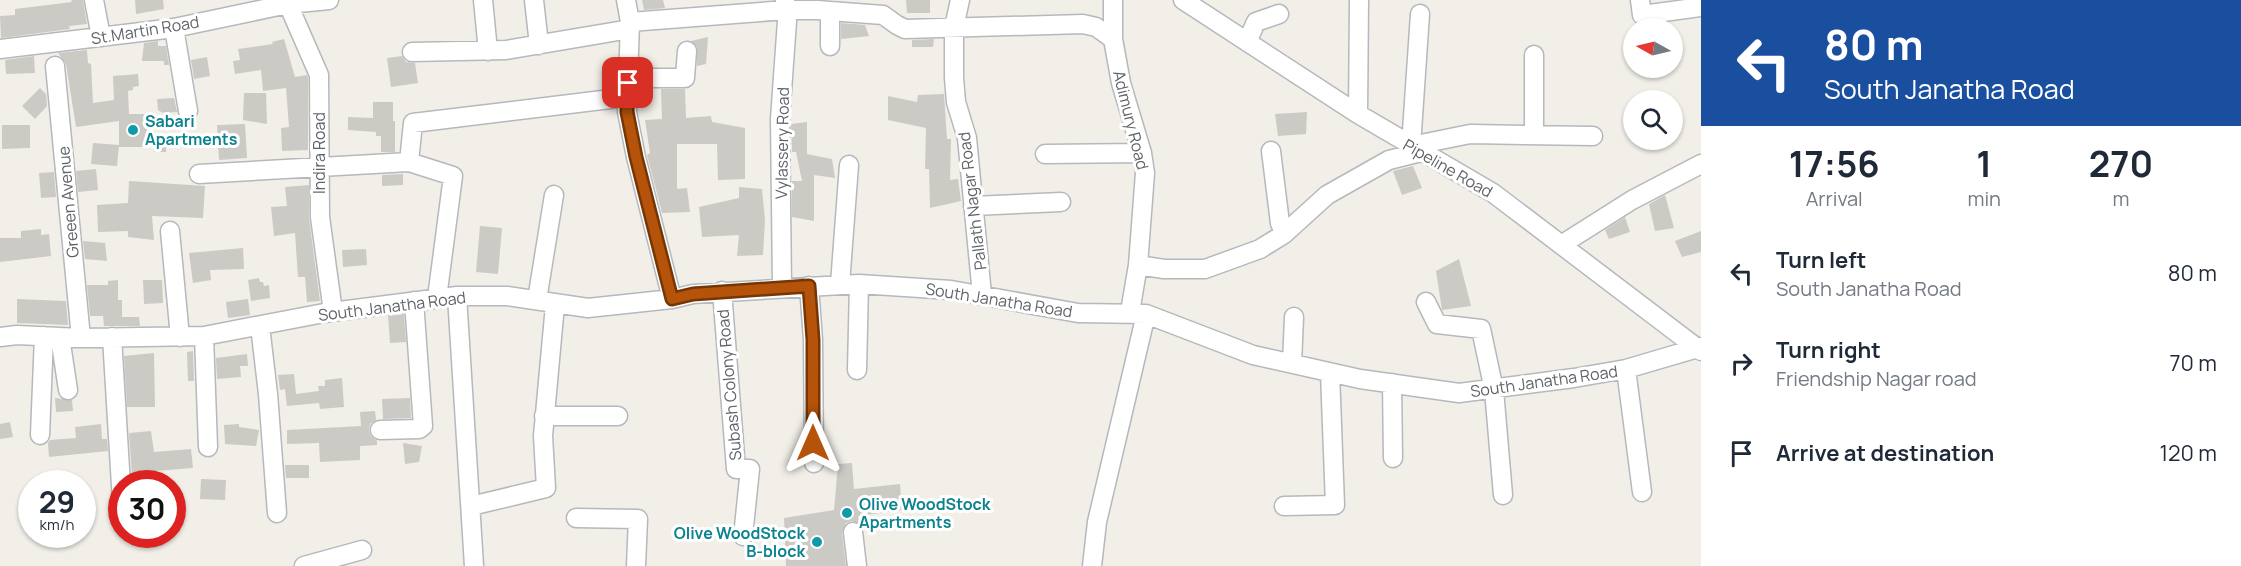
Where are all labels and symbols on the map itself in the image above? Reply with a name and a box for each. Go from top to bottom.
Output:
street label: St.Martin Road [89,11,201,49]
north arrow [1623,18,1683,78]
pin [602,57,653,108]
street label: Adimury Road [1108,68,1154,172]
street label: Vylassery Road [770,87,794,199]
place label: Sabari Apartments [145,110,238,150]
street label: Indira Road [308,112,330,194]
marker: Sabari Apartments [126,123,140,137]
street label: Pallath Nagar Road [953,131,991,271]
street label: Pipeline Road [1399,134,1497,202]
street label: Greeen Avenue [52,145,84,259]
street label: South Janatha Road [924,278,1074,322]
street label: South Janatha Road [317,286,467,326]
street label: Subash Colony Road [711,308,747,462]
street label: South Janatha Road [1469,360,1619,402]
position arrow [781,411,845,475]
speed limit sign: 30 [108,470,186,548]
place label: Olive WoodStock Apartments [859,493,991,533]
marker: Olive WoodStock Apartments [840,506,854,520]
place label: Olive WoodStock B-block [674,522,805,562]
marker: Olive WoodStock B-block [810,535,824,549]

